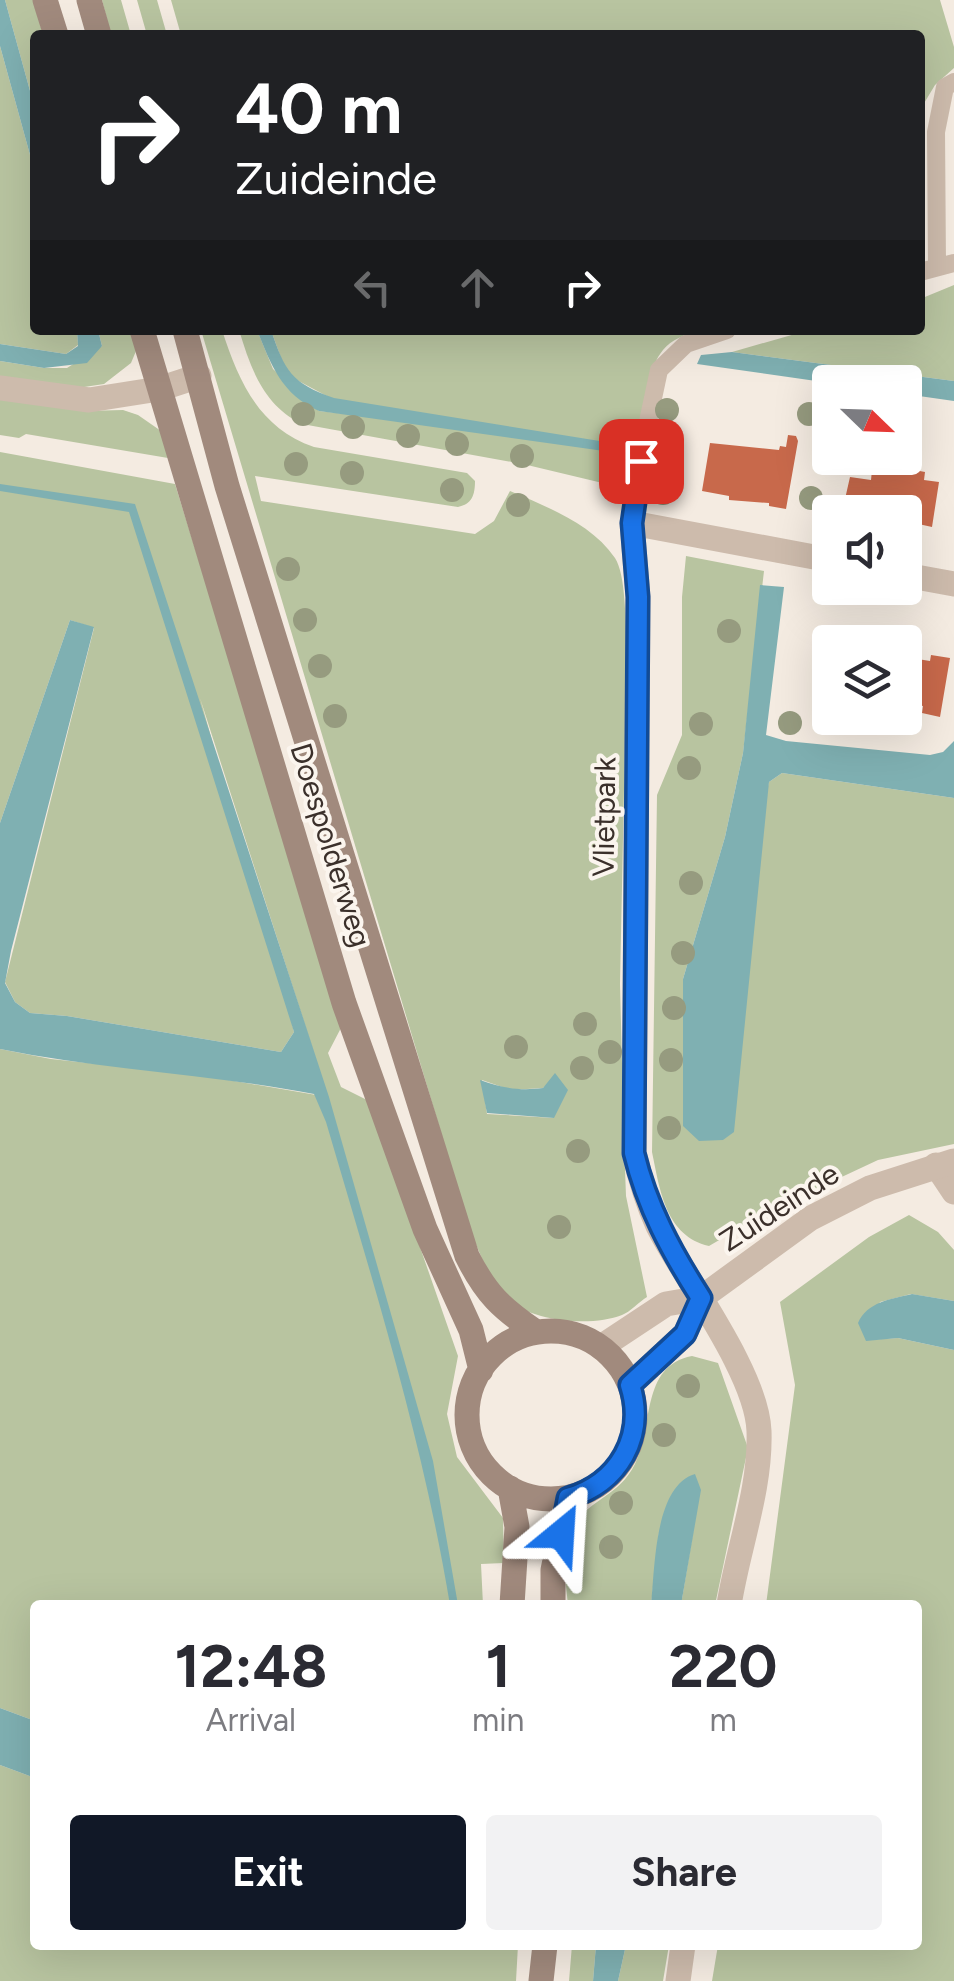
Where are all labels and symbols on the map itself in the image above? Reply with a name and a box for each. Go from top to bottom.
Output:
north arrow [812,365,922,475]
pin [599,419,684,504]
street label: Doespolderweg [282,739,380,951]
street label: Vlietpark [584,756,624,877]
street label: Zuideinde [712,1155,846,1259]
position arrow [509,1482,613,1586]

